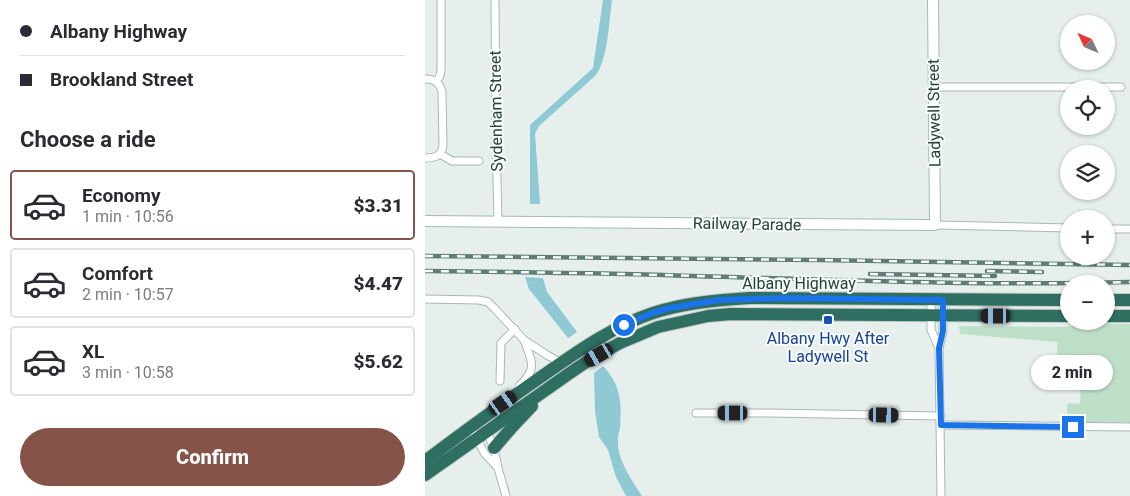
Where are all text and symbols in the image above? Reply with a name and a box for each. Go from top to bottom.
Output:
north arrow [1060,15,1115,70]
map controls [1060,15,1115,330]
text: Albany Highway [50,20,187,43]
street label: Sydenham Street [485,50,507,172]
street label: Ladywell Street [924,59,944,167]
text: Brookland Street [50,68,194,91]
button: locate [1060,80,1115,135]
text: Choose a ride [20,127,156,152]
button: layers [1060,145,1115,200]
icon: car [22,183,67,228]
text: Economy [82,184,161,207]
text: $3.31 [354,194,403,217]
text: 1 min · 10:56 [82,207,174,226]
button: + [1060,210,1115,265]
street label: Railway Parade [693,214,801,234]
icon: car [22,261,67,306]
text: Comfort [82,262,153,285]
text: $4.47 [354,272,403,295]
street label: Albany Highway [742,274,856,293]
button: − [1060,275,1115,330]
text: 2 min · 10:57 [82,285,174,304]
car [981,309,1011,324]
route start [613,314,635,336]
marker: Albany Hwy After Ladywell St [822,314,834,326]
place label: Albany Hwy After Ladywell St [767,329,890,366]
icon: car [22,339,67,384]
text: XL [82,340,104,363]
car [582,341,615,369]
text: $5.62 [354,350,403,373]
callout: 2 min [1032,354,1114,390]
text: 3 min · 10:58 [82,363,174,382]
text: 2 min [1052,363,1092,382]
car [486,388,519,418]
car [718,406,748,421]
car [868,407,899,423]
route end [1062,416,1084,438]
button: Confirm [20,428,405,486]

